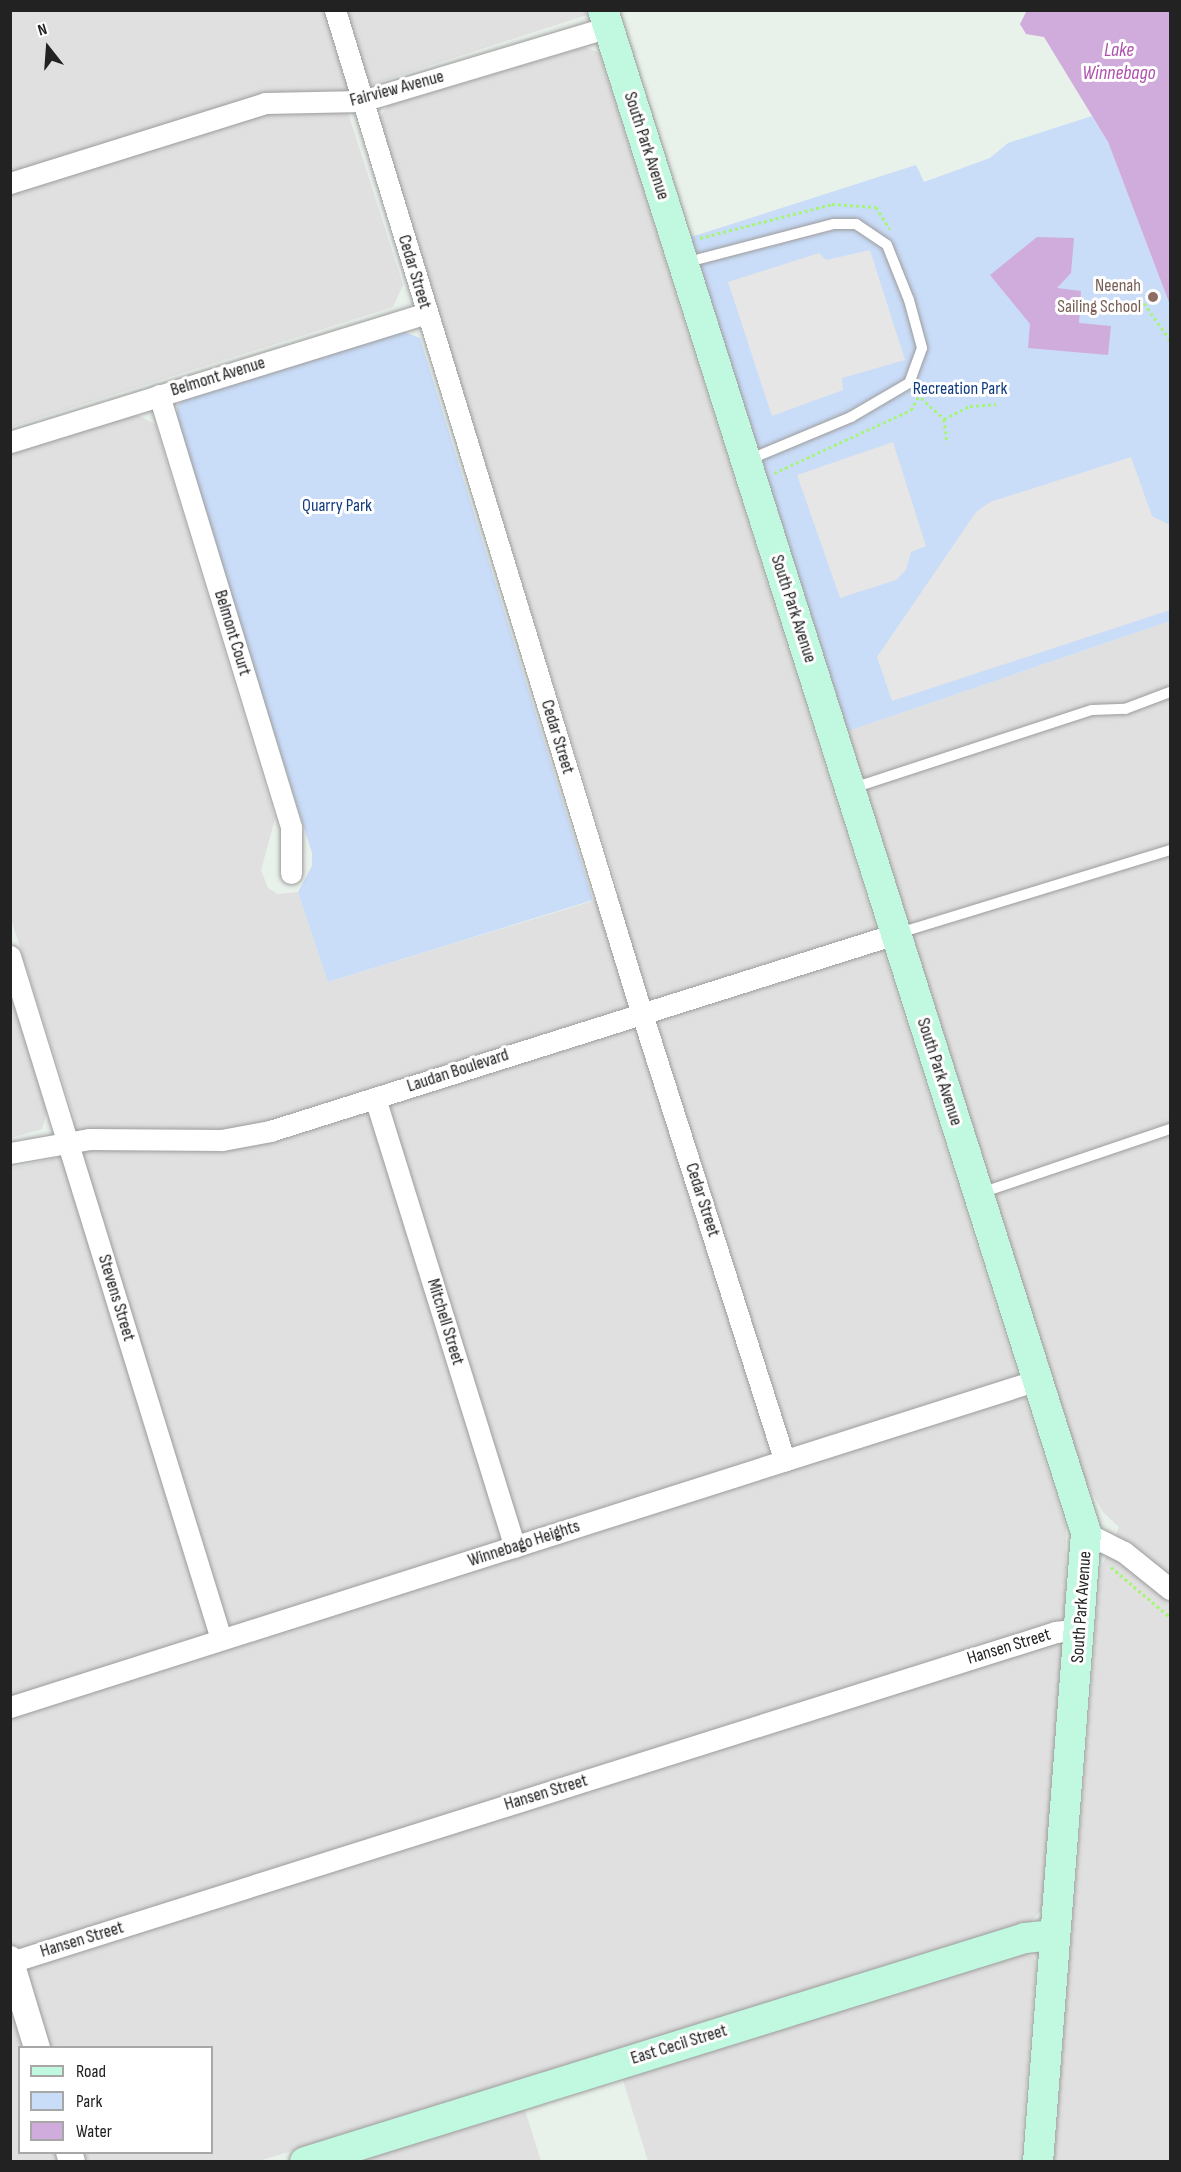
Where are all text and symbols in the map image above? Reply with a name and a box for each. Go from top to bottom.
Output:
north arrow [18,18,78,78]
text: N [36,20,49,41]
water label: Lake Winnebago [1082,39,1156,86]
street label: Fairview Avenue [348,66,446,112]
street label: South Park Avenue [618,89,674,203]
street label: Cedar Street [393,232,435,312]
place label: Neenah Sailing School [1057,276,1141,318]
marker: Neenah Sailing School [1146,290,1160,304]
street label: Belmont Avenue [168,352,268,402]
park label: Recreation Park [913,378,1007,400]
park label: Quarry Park [302,495,372,517]
street label: South Park Avenue [765,552,821,666]
street label: Belmont Court [209,588,255,678]
street label: Cedar Street [536,697,578,777]
street label: South Park Avenue [911,1015,967,1129]
street label: Laudan Boulevard [404,1044,512,1098]
street label: Cedar Street [680,1160,724,1240]
street label: Stevens Street [93,1252,139,1344]
street label: Mitchell Street [422,1276,468,1368]
street label: Winnebago Heights [465,1516,583,1572]
street label: South Park Avenue [1067,1550,1097,1664]
street label: Hansen Street [965,1624,1053,1670]
street label: Hansen Street [502,1770,590,1816]
street label: Hansen Street [38,1917,126,1963]
street label: East Cecil Street [628,2020,730,2070]
legend [18,2046,213,2154]
text: Road [76,2061,106,2082]
text: Park [76,2091,102,2112]
text: Water [76,2121,112,2142]

